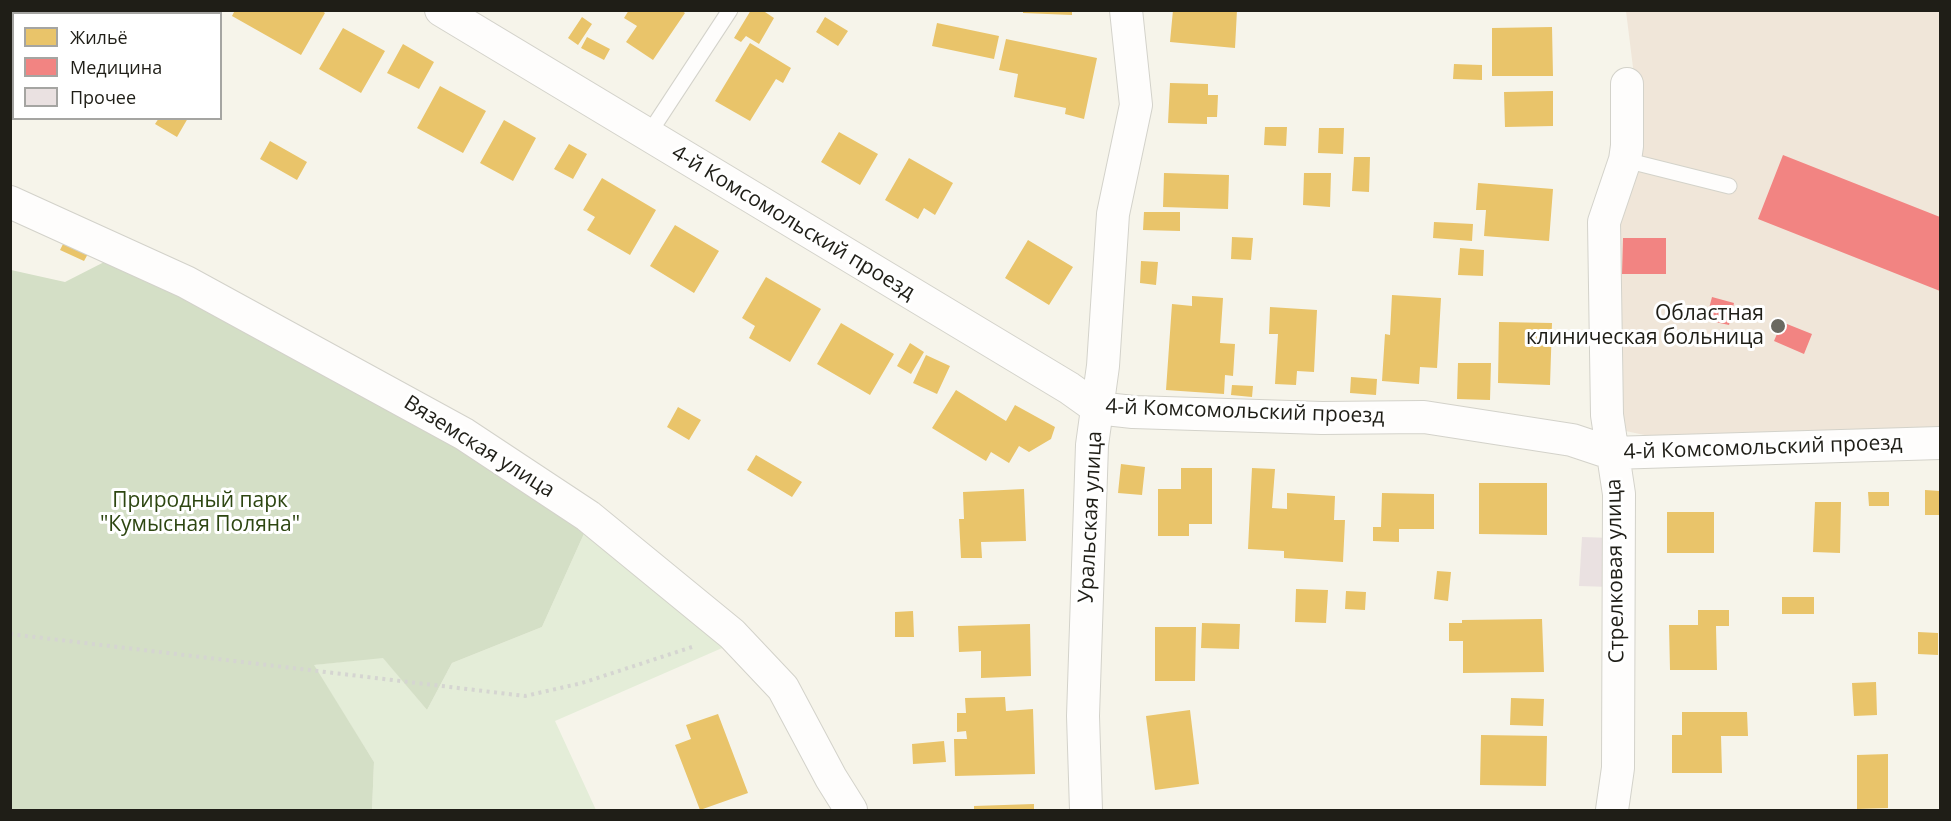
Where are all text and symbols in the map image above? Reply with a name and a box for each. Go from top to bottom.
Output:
legend [12,12,222,120]
text: Жильё [70,25,128,49]
text: Медицина [70,55,162,79]
text: Прочее [70,85,136,109]
street label: 4-й Комсомольский проезд [667,140,919,306]
place label: Областная клиническая больница [1526,301,1764,351]
marker: Областная клиническая больница [1769,317,1787,335]
street label: Вяземская улица [399,391,559,503]
street label: 4-й Комсомольский проезд [1105,395,1385,429]
street label: Уральская улица [1074,430,1108,604]
street label: 4-й Комсомольский проезд [1623,431,1903,465]
street label: Стрелковая улица [1602,478,1630,664]
park label: Природный парк "Кумысная Поляна" [100,488,300,538]

